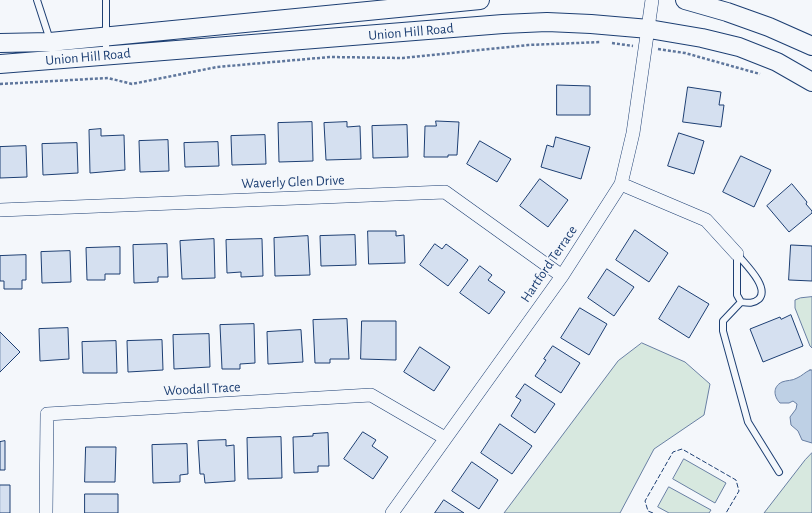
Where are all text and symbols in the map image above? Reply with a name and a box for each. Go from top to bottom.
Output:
street label: Union Hill Road [368,20,454,44]
street label: Union Hill Road [45,45,131,69]
street label: Waverly Glen Drive [241,172,345,192]
street label: Hartford Terrace [517,222,581,306]
street label: Woodall Trace [163,379,241,399]

